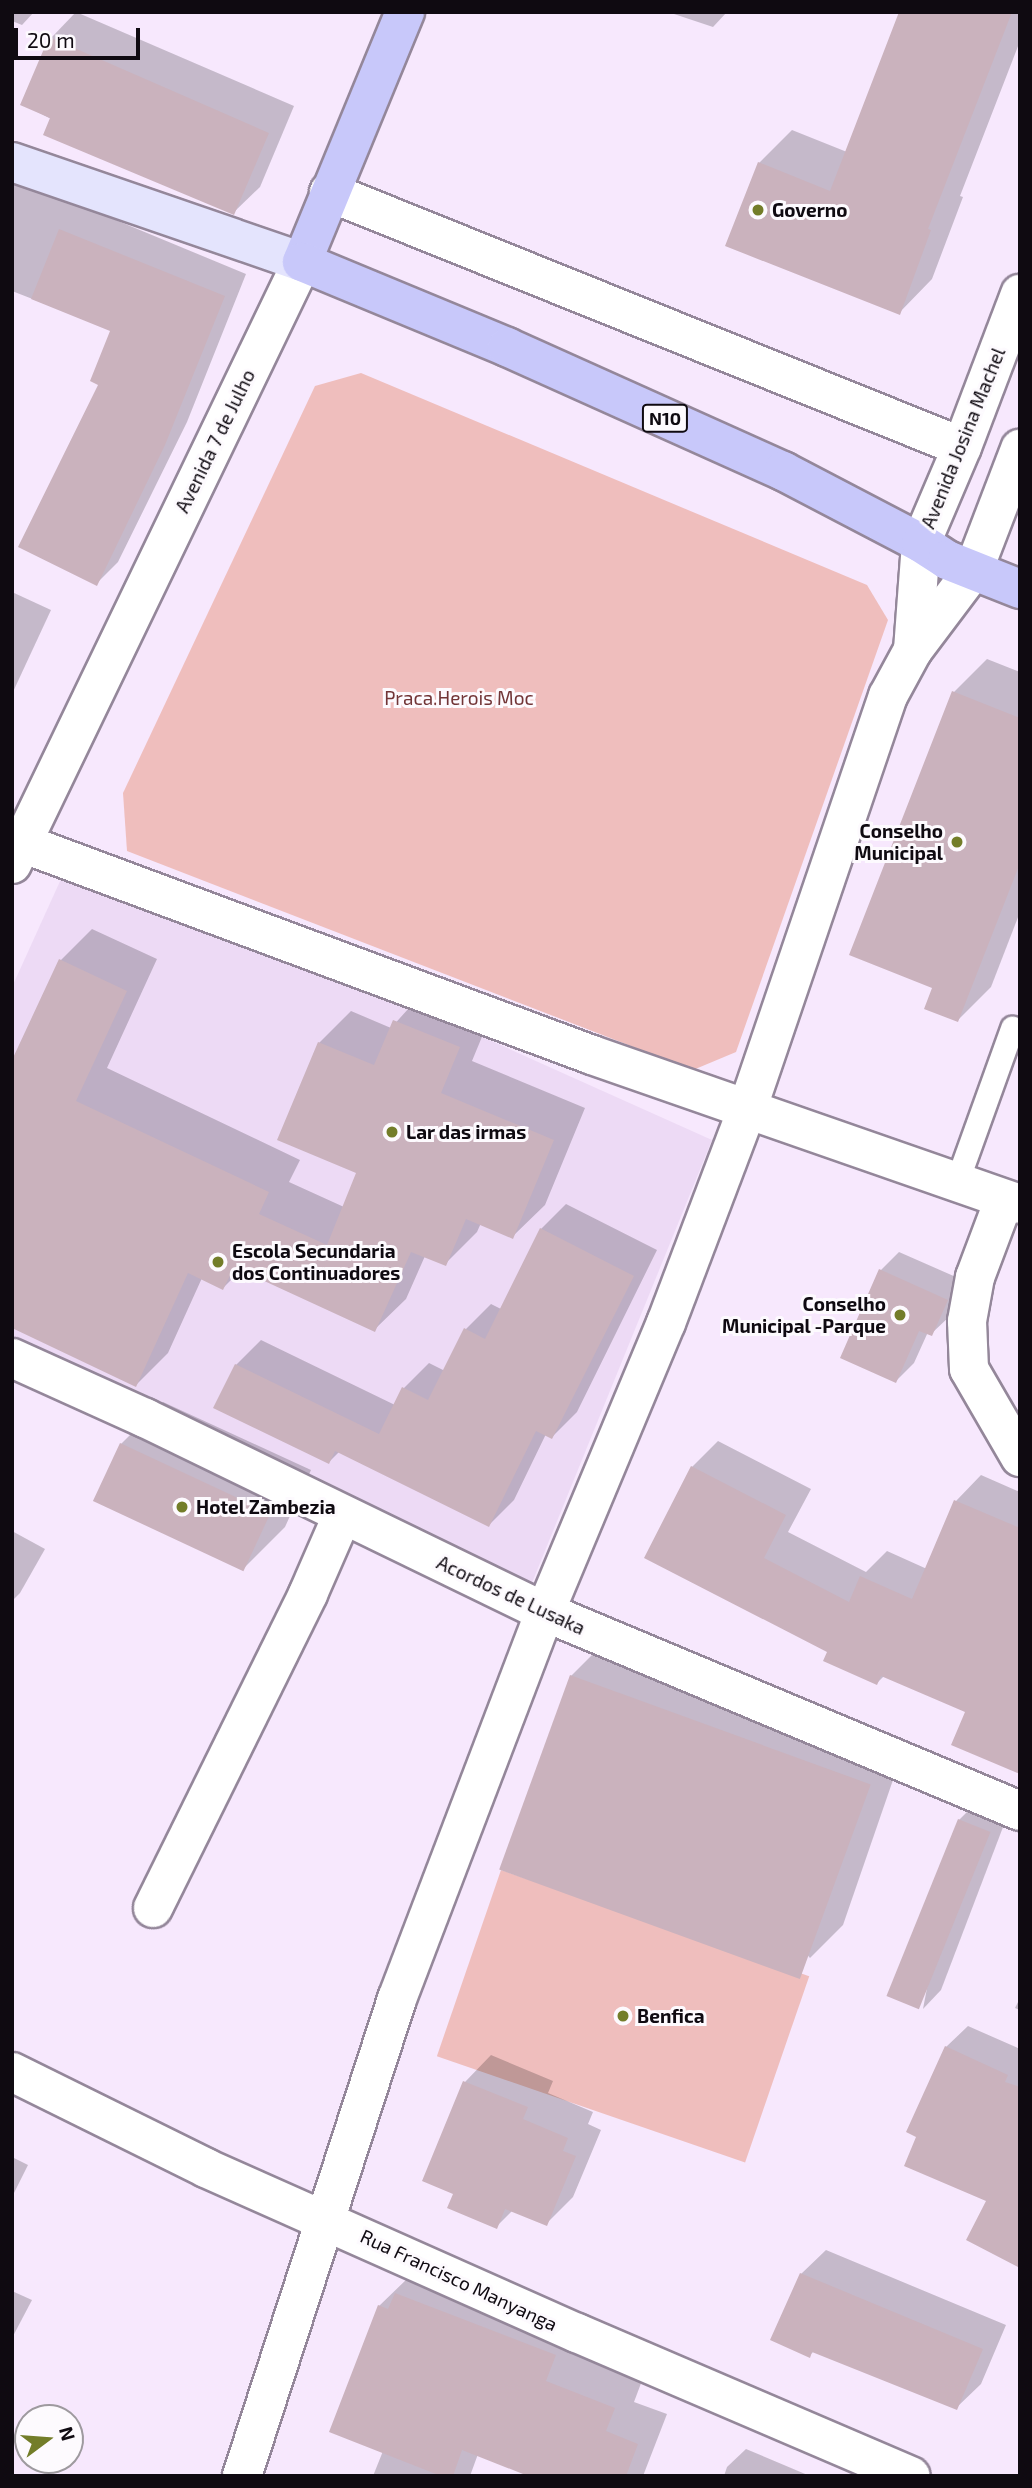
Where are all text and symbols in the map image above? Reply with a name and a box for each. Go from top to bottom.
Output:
scale bar [18,14,144,58]
text: 20 m [27,27,75,52]
place label: Governo [772,199,847,221]
marker: Governo [750,202,766,218]
street label: Avenida Josina Machel [916,344,1010,532]
street label: Avenida 7 de Julho [170,365,260,517]
road number: N10 [640,404,690,432]
park label: Praca.Herois Moc [384,687,534,709]
place label: Conselho Municipal [854,820,943,864]
marker: Conselho Municipal [949,834,965,850]
place label: Lar das irmas [406,1121,527,1143]
marker: Lar das irmas [384,1124,400,1140]
place label: Escola Secundaria dos Continuadores [232,1240,400,1284]
marker: Escola Secundaria dos Continuadores [210,1254,226,1270]
place label: Conselho Municipal -Parque [722,1293,886,1337]
marker: Conselho Municipal -Parque [892,1307,908,1323]
place label: Hotel Zambezia [196,1496,336,1518]
marker: Hotel Zambezia [174,1499,190,1515]
street label: Acordos de Lusaka [433,1551,589,1639]
place label: Benfica [637,2005,704,2027]
marker: Benfica [615,2008,631,2024]
street label: Rua Francisco Manyanga [357,2224,561,2336]
north arrow [14,2404,84,2474]
text: N [55,2424,81,2443]

